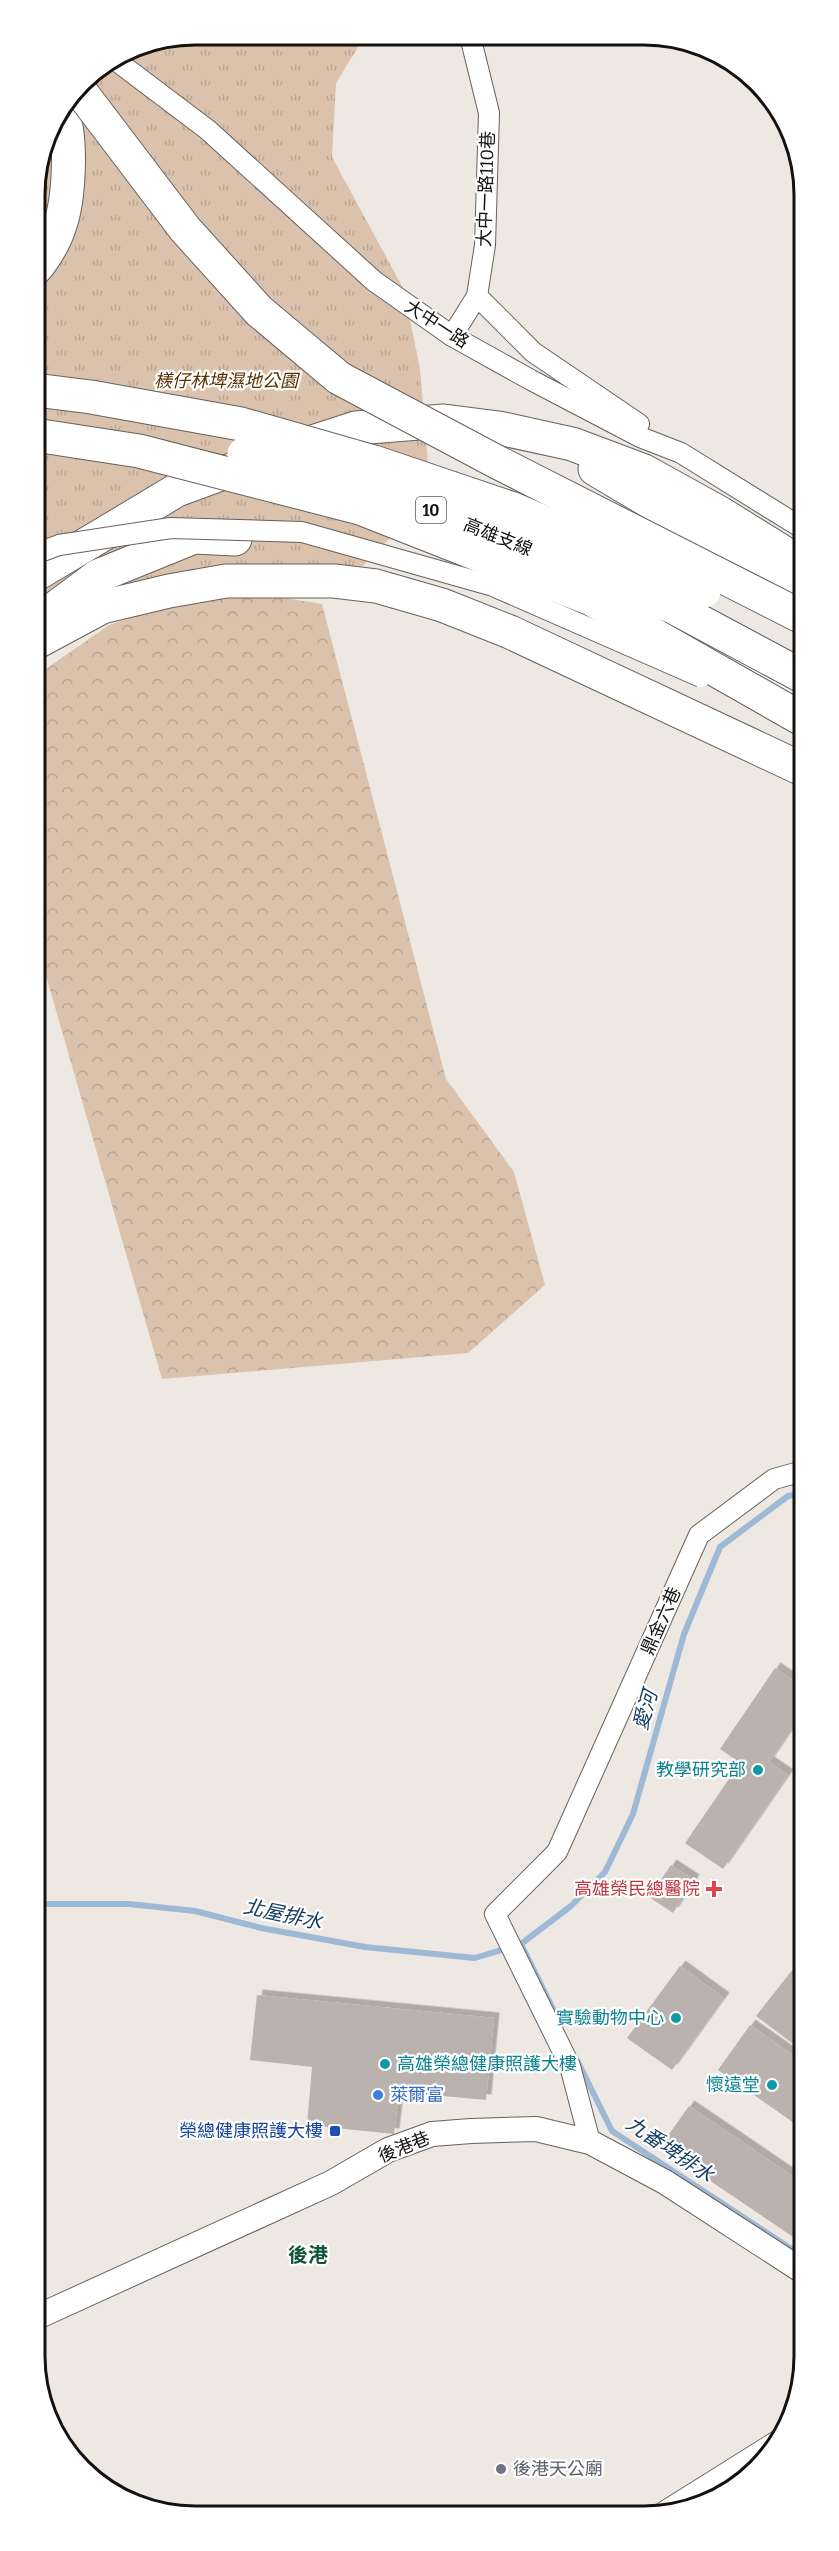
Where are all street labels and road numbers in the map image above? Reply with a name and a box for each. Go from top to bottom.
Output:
street label: 大中一路110巷 [473,131,499,247]
street label: 大中一路 [401,295,473,353]
road number: 10 [416,497,446,523]
street label: 高雄支線 [461,513,535,561]
street label: 鼎金六巷 [636,1584,686,1658]
street label: 後港巷 [375,2127,433,2167]

